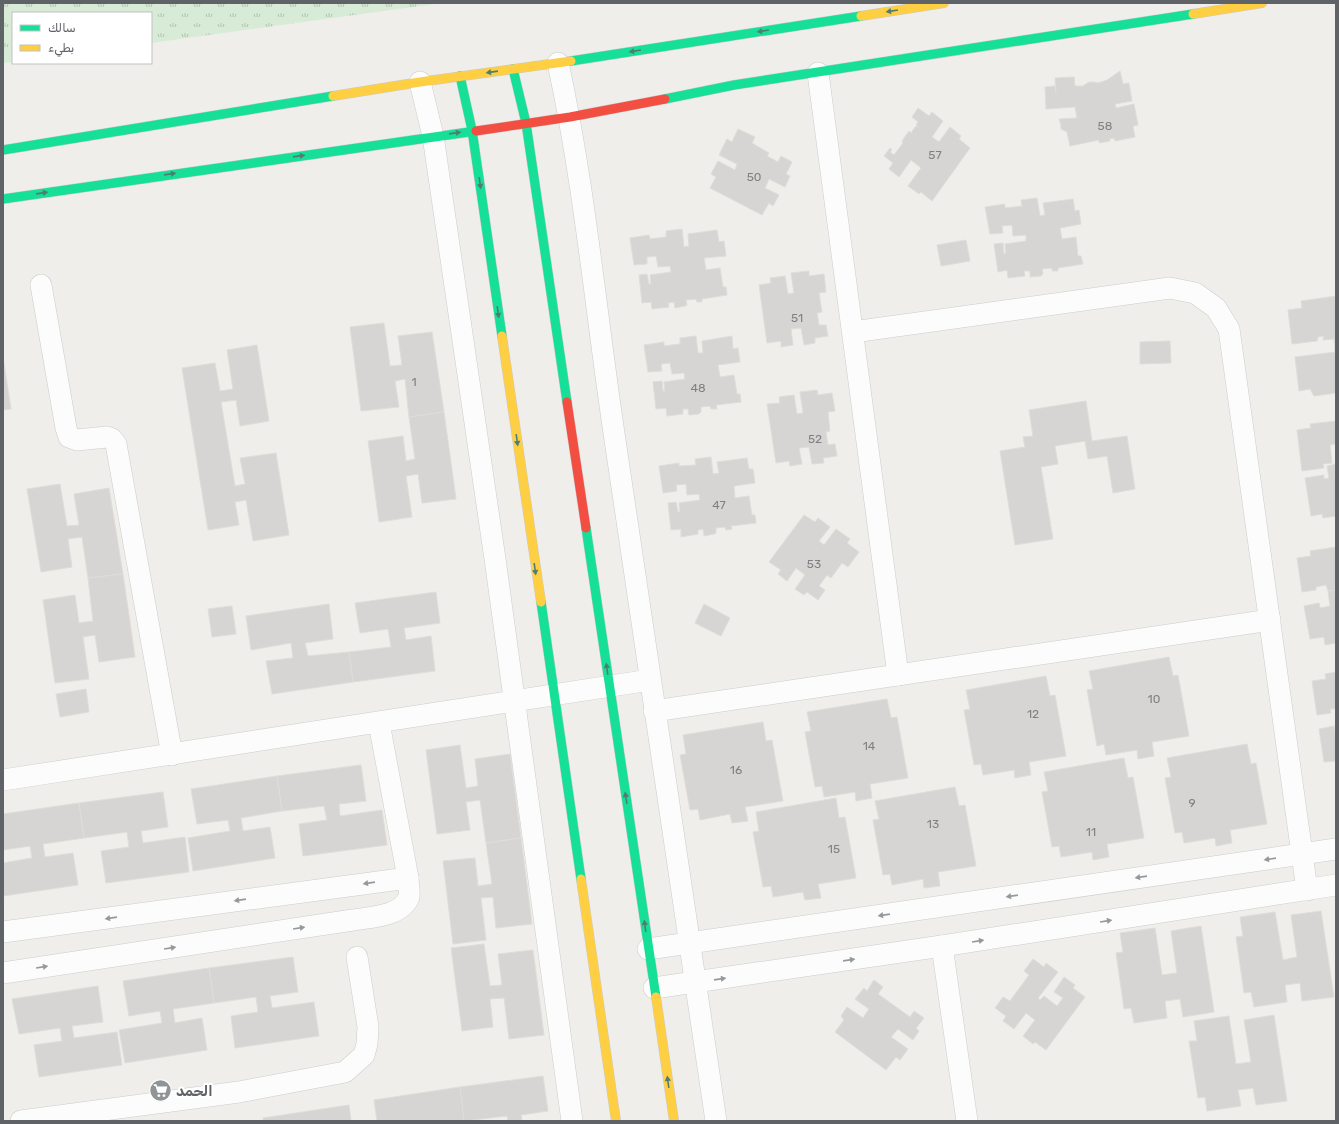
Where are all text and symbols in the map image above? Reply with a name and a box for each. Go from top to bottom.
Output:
one-way arrow [886,8,898,14]
legend [12,12,152,64]
text: سالك [48,21,76,35]
one-way arrow [757,28,769,34]
text: بطيء [48,41,74,57]
one-way arrow [629,48,641,54]
one-way arrow [486,68,498,75]
house number: 58 [1098,119,1112,133]
one-way arrow [449,130,461,136]
house number: 57 [928,148,942,162]
one-way arrow [293,153,305,159]
house number: 50 [747,170,761,184]
one-way arrow [164,171,176,177]
one-way arrow [477,177,483,189]
one-way arrow [36,190,48,196]
one-way arrow [495,306,501,318]
house number: 51 [791,311,803,325]
house number: 1 [411,375,417,389]
house number: 48 [690,381,706,395]
house number: 52 [808,432,822,446]
one-way arrow [514,434,520,447]
house number: 47 [712,498,726,512]
house number: 53 [807,557,821,571]
one-way arrow [532,563,538,575]
one-way arrow [604,663,610,675]
house number: 10 [1148,692,1160,706]
house number: 12 [1027,707,1039,721]
house number: 14 [863,739,876,753]
house number: 16 [730,763,742,777]
one-way arrow [623,791,629,804]
house number: 9 [1188,796,1196,810]
house number: 13 [927,817,939,831]
house number: 11 [1086,825,1096,839]
house number: 15 [828,842,840,856]
one-way arrow [1264,856,1276,862]
one-way arrow [1135,874,1147,880]
one-way arrow [363,880,375,886]
one-way arrow [1006,893,1018,899]
one-way arrow [234,897,246,903]
one-way arrow [878,912,890,918]
one-way arrow [105,915,117,921]
one-way arrow [1100,918,1112,924]
one-way arrow [642,920,648,932]
one-way arrow [292,925,305,931]
one-way arrow [972,937,984,943]
one-way arrow [164,945,176,951]
one-way arrow [843,957,855,963]
one-way arrow [35,964,48,970]
one-way arrow [714,976,727,982]
one-way arrow [665,1076,671,1089]
supermarket icon: الحمد [147,1078,173,1104]
place label: الحمد [176,1083,213,1100]

